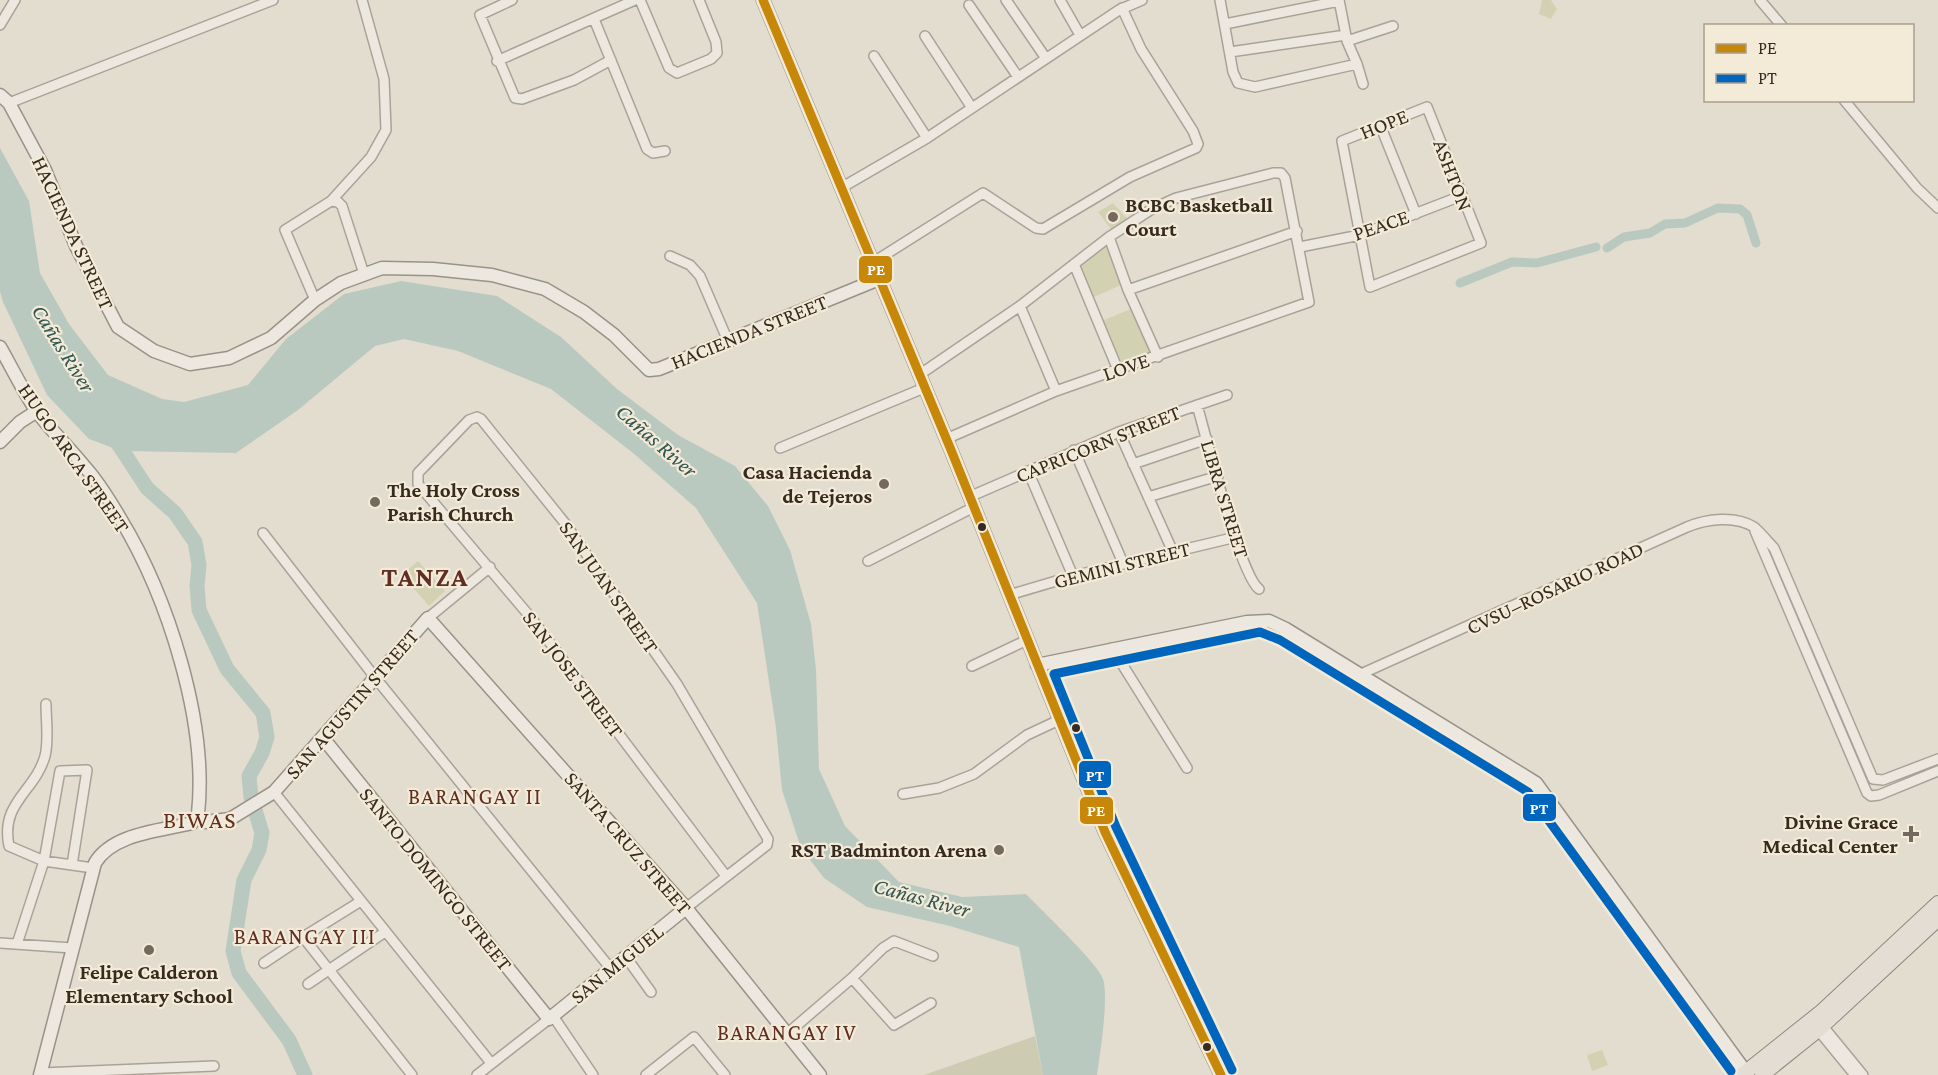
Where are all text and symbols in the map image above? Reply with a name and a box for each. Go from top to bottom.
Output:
legend [1704,24,1914,102]
text: PE [1758,38,1777,58]
text: PT [1758,68,1777,88]
street label: HOPE [1356,104,1412,144]
street label: ASHTON [1428,136,1478,214]
street label: HACIENDA STREET [27,153,119,314]
place label: BCBC Basketball Court [1125,193,1273,241]
street label: PEACE [1350,204,1412,246]
marker: BCBC Basketball Court [1106,210,1120,224]
line badge: PE [858,255,893,284]
text: PE [867,261,885,278]
street label: HACIENDA STREET [667,290,831,374]
water label: Cañas River [27,300,101,398]
street label: LOVE [1100,348,1152,386]
street label: HUGO ARCA STREET [13,379,135,538]
water label: Cañas River [611,399,703,483]
street label: CAPRICORN STREET [1012,400,1184,488]
street label: LIBRA STREET [1196,437,1255,561]
place label: Casa Hacienda de Tejeros [743,460,873,508]
marker: Casa Hacienda de Tejeros [877,477,891,491]
place label: The Holy Cross Parish Church [387,478,520,526]
marker: The Holy Cross Parish Church [368,495,382,509]
street label: SAN JUAN STREET [554,516,664,658]
unlabelled marker [976,521,988,533]
street label: GEMINI STREET [1051,536,1193,594]
street label: CVSU–ROSARIO ROAD [1463,536,1647,640]
district label: TANZA [381,562,469,592]
street label: SAN JOSE STREET [518,606,629,742]
street label: SAN AGUSTIN STREET [280,624,424,784]
unlabelled marker [1070,722,1082,734]
line badge: PT [1078,760,1112,789]
street label: SANTA CRUZ STREET [559,767,697,920]
text: PT [1086,767,1105,784]
street label: SANTO DOMINGO STREET [355,783,518,976]
district label: BARANGAY II [408,784,542,809]
line badge: PT [1522,793,1557,822]
line badge: PE [1079,796,1114,825]
text: PT [1530,800,1549,817]
text: PE [1087,802,1105,819]
district label: BIWAS [163,806,237,833]
place label: Divine Grace Medical Center [1763,810,1899,858]
marker: Divine Grace Medical Center [1902,825,1920,843]
place label: RST Badminton Arena [791,838,988,862]
marker: RST Badminton Arena [992,843,1006,857]
water label: Cañas River [871,873,974,923]
street label: SAN MIGUEL [566,919,669,1009]
district label: BARANGAY III [234,924,376,949]
marker: Felipe Calderon Elementary School [142,943,156,957]
place label: Felipe Calderon Elementary School [65,960,233,1008]
district label: BARANGAY IV [717,1020,857,1045]
unlabelled marker [1201,1041,1213,1053]

